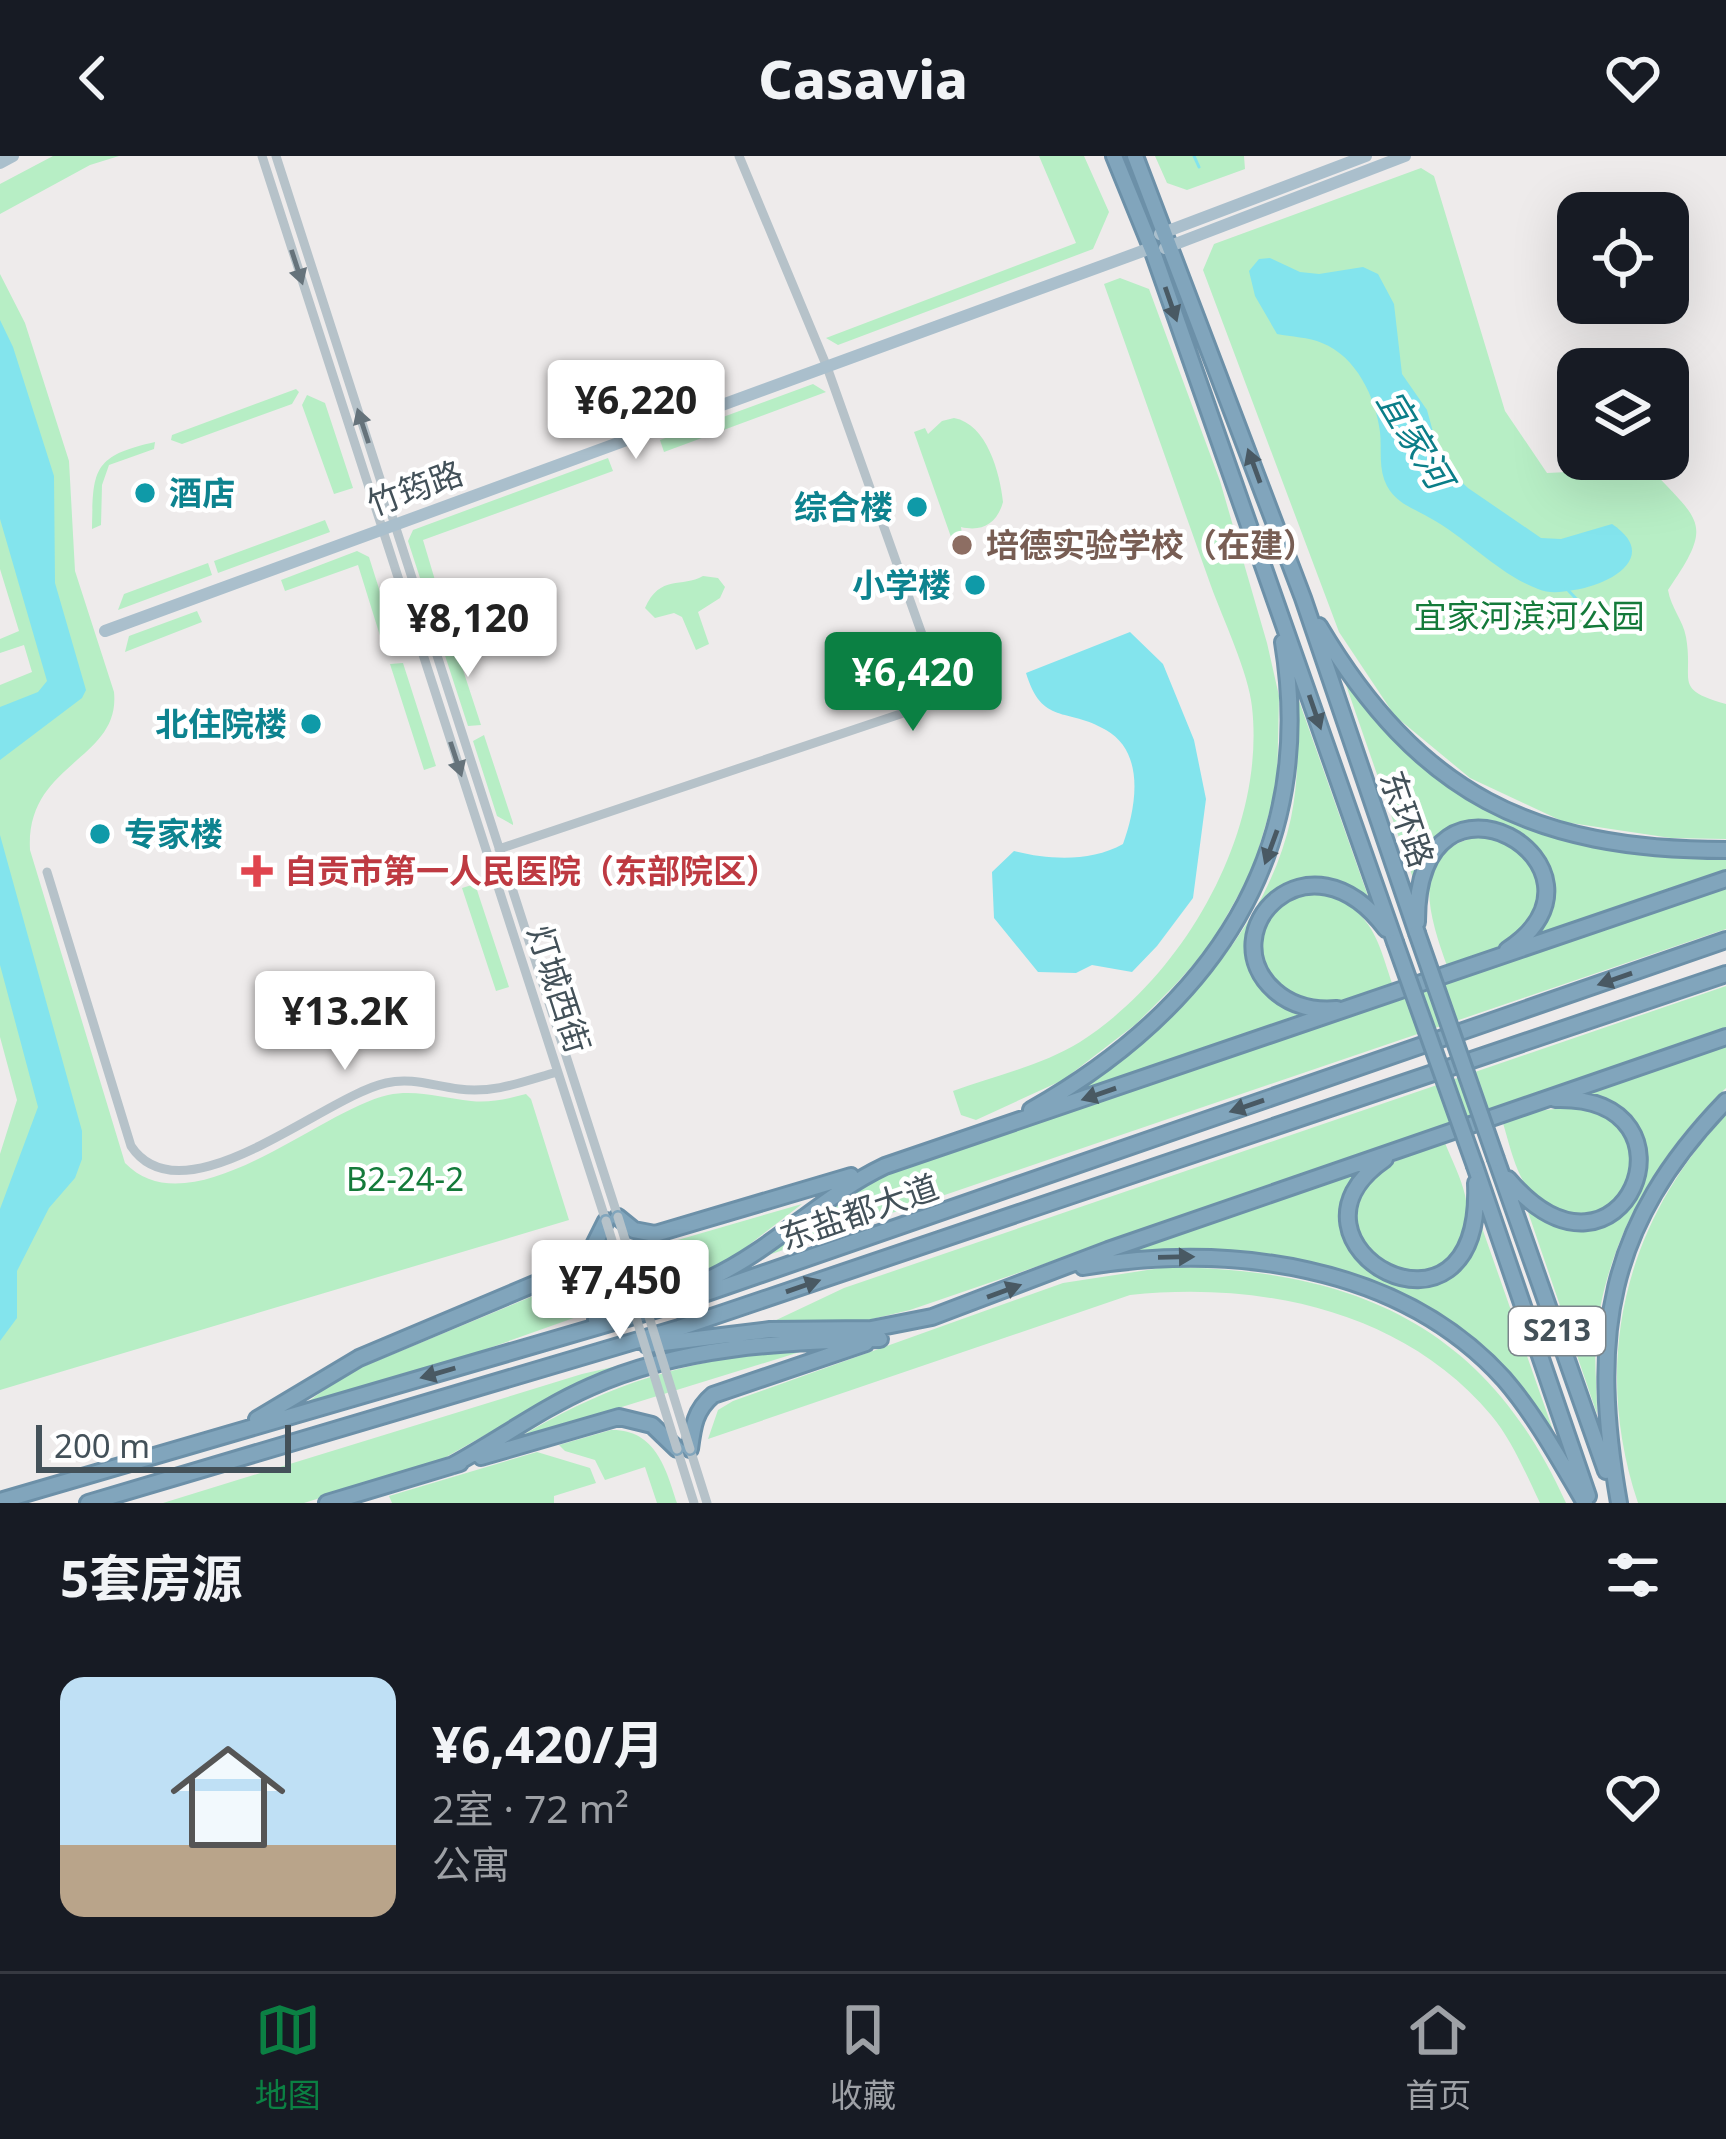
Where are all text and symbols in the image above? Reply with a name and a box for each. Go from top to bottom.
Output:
text: Casavia [758,41,968,115]
icon: back [60,45,126,111]
icon: heart [1600,45,1666,111]
map controls [1557,192,1689,480]
button: locate [1557,192,1689,324]
one-way arrow [289,249,308,286]
one-way arrow [1163,286,1181,322]
button: layers [1557,348,1689,480]
pin: ¥6,220 [538,360,734,462]
text: ¥6,220 [575,372,697,425]
water label: 宜家河 [1367,380,1467,503]
one-way arrow [353,407,372,444]
one-way arrow [1244,448,1262,484]
street label: 竹筠路 [361,449,469,526]
place label: 酒店 [169,470,235,515]
marker: 酒店 [132,480,158,506]
place label: 综合楼 [794,484,893,529]
marker: 综合楼 [904,494,930,520]
place label: 培德实验学校（在建） [986,522,1316,567]
marker: 培德实验学校（在建） [949,532,975,558]
place label: 小学楼 [852,562,951,607]
marker: 小学楼 [962,572,988,598]
pin: ¥8,120 [370,578,566,680]
text: ¥8,120 [407,590,529,643]
park label: 宜家河滨河公园 [1414,593,1645,638]
pin: ¥6,420 [815,632,1011,734]
text: ¥6,420 [852,644,974,697]
one-way arrow [1307,694,1325,730]
place label: 北住院楼 [155,701,287,746]
marker: 北住院楼 [298,711,324,737]
one-way arrow [447,741,466,777]
street label: 东环路 [1370,765,1445,873]
place label: 专家楼 [124,811,223,856]
marker: 专家楼 [87,821,113,847]
one-way arrow [1260,829,1279,865]
place label: 自贡市第一人民医院（东部院区） [284,848,779,893]
marker: 自贡市第一人民医院（东部院区） [241,855,273,887]
street label: 灯城西街 [518,919,601,1059]
pin: ¥13.2K [247,971,443,1073]
one-way arrow [1597,971,1633,989]
text: ¥13.2K [282,983,408,1036]
one-way arrow [1081,1086,1117,1104]
one-way arrow [1229,1098,1265,1116]
park label: B2-24-2 [346,1156,464,1201]
street label: 东盐都大道 [774,1163,944,1260]
pin: ¥7,450 [522,1240,718,1342]
one-way arrow [1158,1247,1196,1267]
text: ¥7,450 [559,1252,681,1305]
one-way arrow [785,1276,821,1294]
one-way arrow [986,1281,1022,1299]
road number: S213 [1509,1307,1605,1355]
one-way arrow [419,1365,456,1384]
scale bar [36,1419,291,1472]
text: 200 m [54,1423,150,1468]
text: 5套房源 [60,1542,242,1612]
icon: filters [1600,1542,1666,1608]
text: ¥6,420/月 [432,1708,665,1778]
icon: home [156,1725,300,1869]
icon: heart [1600,1764,1666,1830]
text: 2室 · 72 m² [432,1781,629,1834]
text: 公寓 [432,1837,510,1890]
tab: 地图 [255,1997,321,2117]
tab: 收藏 [830,1997,896,2117]
tab: 首页 [1405,1997,1471,2117]

